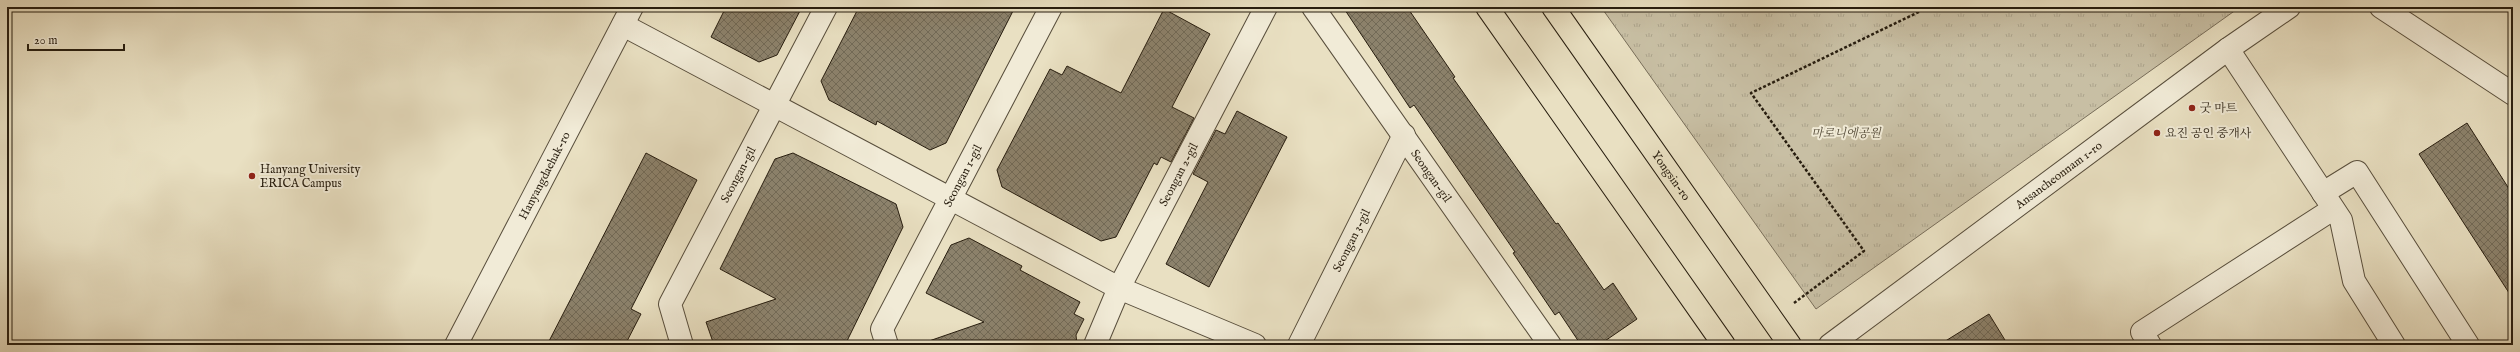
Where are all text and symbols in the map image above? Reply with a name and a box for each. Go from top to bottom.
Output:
scale bar [28,26,124,52]
text: 20 m [34,33,57,48]
place label: 굿 마트 [2200,101,2238,116]
marker: 굿 마트 [2187,103,2197,113]
park label: 마로니에공원 [1811,126,1882,141]
place label: 요진 공인 중개사 [2165,126,2252,141]
marker: 요진 공인 중개사 [2152,128,2162,138]
street label: Hanyangdaehak-ro [515,129,574,222]
street label: Ansancheonnam 1-ro [2011,137,2106,213]
street label: Seongan 2-gil [1156,140,1201,209]
street label: Seongan 1-gil [940,141,985,209]
street label: Seongan-gil [717,143,759,205]
street label: Seongan-gil [1408,146,1455,206]
street label: Yongsin-ro [1649,148,1694,204]
place label: Hanyang University ERICA Campus [260,162,360,192]
marker: Hanyang University ERICA Campus [247,171,257,181]
street label: Seongan 3-gil [1329,206,1374,274]

